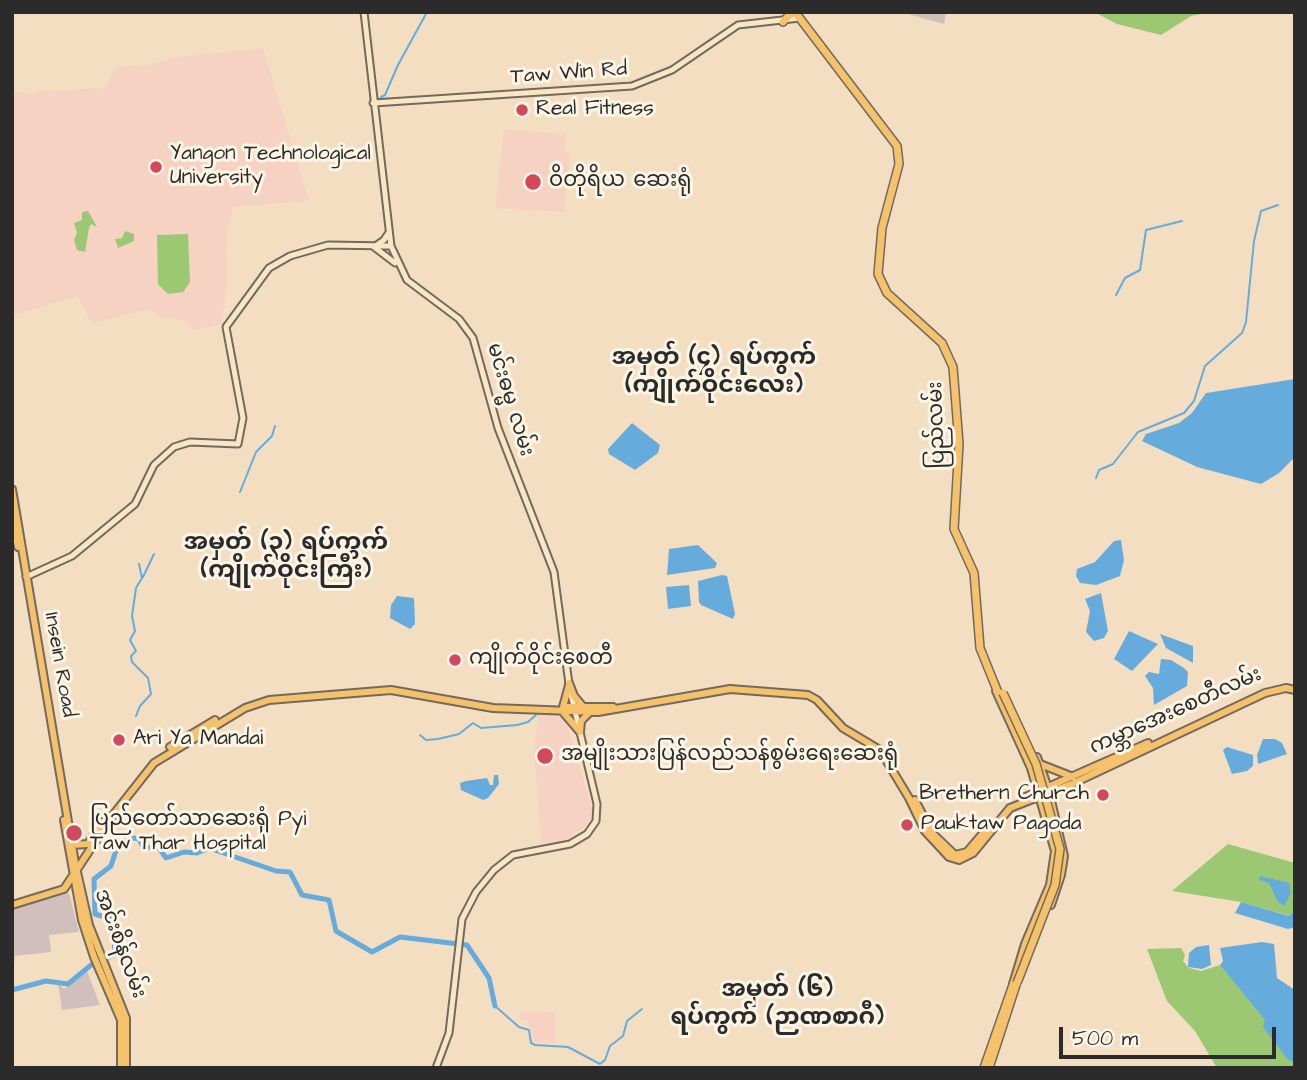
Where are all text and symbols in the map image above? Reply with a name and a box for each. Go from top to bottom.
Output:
street label: Taw Win Rd [510,57,628,91]
place label: Real Fitness [536,97,654,123]
marker: Real Fitness [514,102,530,118]
place label: Yangon Technological University [170,142,371,192]
marker: Yangon Technological University [148,159,164,175]
place label: ဝိတိုရိယ ဆေးရုံ [549,169,691,195]
marker: ဝိတိုရိယ ဆေးရုံ [523,172,543,192]
street label: မင်းဓမ္မ လမ်း [480,340,538,460]
district label: အမှတ် (၄) ရပ်ကွက် (ကျိုက်ဝိုင်းလေး) [612,345,816,401]
street label: ပြည်လမ်း [924,381,952,469]
district label: အမှတ် (၃) ရပ်ကွက် (ကျိုက်ဝိုင်းကြီး) [184,530,388,586]
street label: Insein Road [37,611,81,719]
place label: ကျိုက်ဝိုင်းစေတီ [469,647,613,673]
marker: ကျိုက်ဝိုင်းစေတီ [447,652,463,668]
street label: ကမ္ဘာအေးစေတီလမ်း [1086,663,1266,761]
place label: Ari Ya Mandai [133,727,263,753]
marker: Ari Ya Mandai [111,732,127,748]
place label: အမျိုးသားပြန်လည်သန်စွမ်းရေးဆေးရုံ [561,743,898,769]
marker: အမျိုးသားပြန်လည်သန်စွမ်းရေးဆေးရုံ [535,746,555,766]
place label: Brethern Church [919,782,1089,808]
marker: Brethern Church [1095,787,1111,803]
place label: ပြည်တော်သာဆေးရုံ Pyi Taw Thar Hospital [90,808,306,858]
place label: Pauktaw Pagoda [921,812,1081,838]
marker: Pauktaw Pagoda [899,817,915,833]
marker: ပြည်တော်သာဆေးရုံ Pyi Taw Thar Hospital [64,823,84,843]
street label: အင်းစိန်လမ်း [88,886,150,1002]
district label: အမှတ် (၆) ရပ်ကွက် (ဉာဏစာဂီ) [670,977,884,1033]
scale bar [1062,1014,1279,1058]
text: 500 m [1072,1024,1138,1053]

